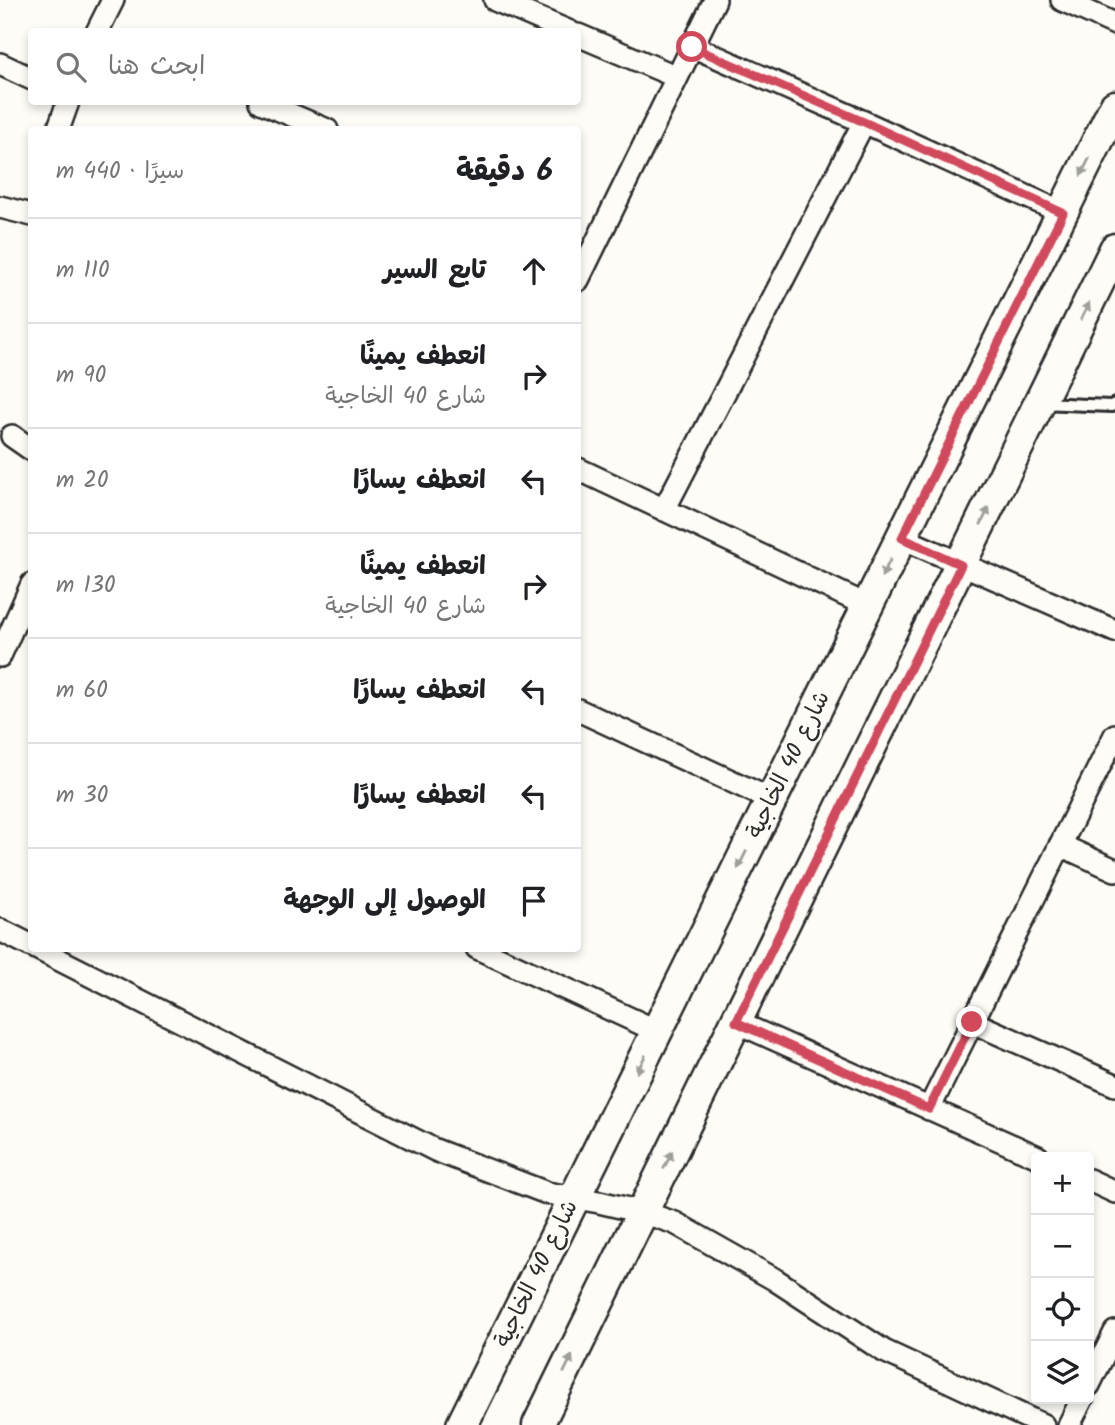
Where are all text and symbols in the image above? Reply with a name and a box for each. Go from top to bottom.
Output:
search box [28,28,581,105]
route start [676,31,707,62]
text: ابحث هنا [108,46,205,88]
icon: search [52,48,90,86]
text: 6 دقيقة [456,148,553,196]
text: سيرًا · 440 m [56,154,184,190]
one-way arrow [1080,157,1091,177]
text: تابع السير [383,250,486,292]
icon: ahead [515,252,553,290]
text: 110 m [56,253,110,289]
one-way arrow [1079,301,1090,321]
text: انعطف يمينًا [360,336,486,378]
icon: right [515,357,553,395]
text: 90 m [56,358,106,394]
text: شارع 40 الخاجية [325,379,486,415]
text: انعطف يسارًا [353,460,486,502]
icon: left [515,462,553,500]
text: 20 m [56,463,108,499]
one-way arrow [979,506,990,526]
text: انعطف يمينًا [360,546,486,588]
one-way arrow [881,558,892,578]
icon: right [515,567,553,605]
text: 130 m [56,568,115,604]
text: شارع 40 الخاجية [325,589,486,625]
text: انعطف يسارًا [353,670,486,712]
icon: left [515,672,553,710]
text: 60 m [56,673,108,709]
street label: شارع 40 الخاجية [738,685,840,845]
text: انعطف يسارًا [353,775,486,817]
icon: left [515,777,553,815]
text: 30 m [56,778,108,814]
one-way arrow [736,850,747,870]
text: الوصول إلى الوجهة [283,880,486,922]
icon: arrive [515,882,553,920]
route end [956,1006,987,1037]
one-way arrow [635,1054,647,1074]
one-way arrow [662,1150,674,1170]
map controls [1031,1152,1094,1404]
button: + [1031,1152,1094,1215]
street label: شارع 40 الخاجية [486,1194,588,1354]
button: − [1031,1215,1094,1278]
button: locate [1031,1278,1094,1341]
button: layers [1031,1341,1094,1404]
one-way arrow [562,1354,573,1374]

